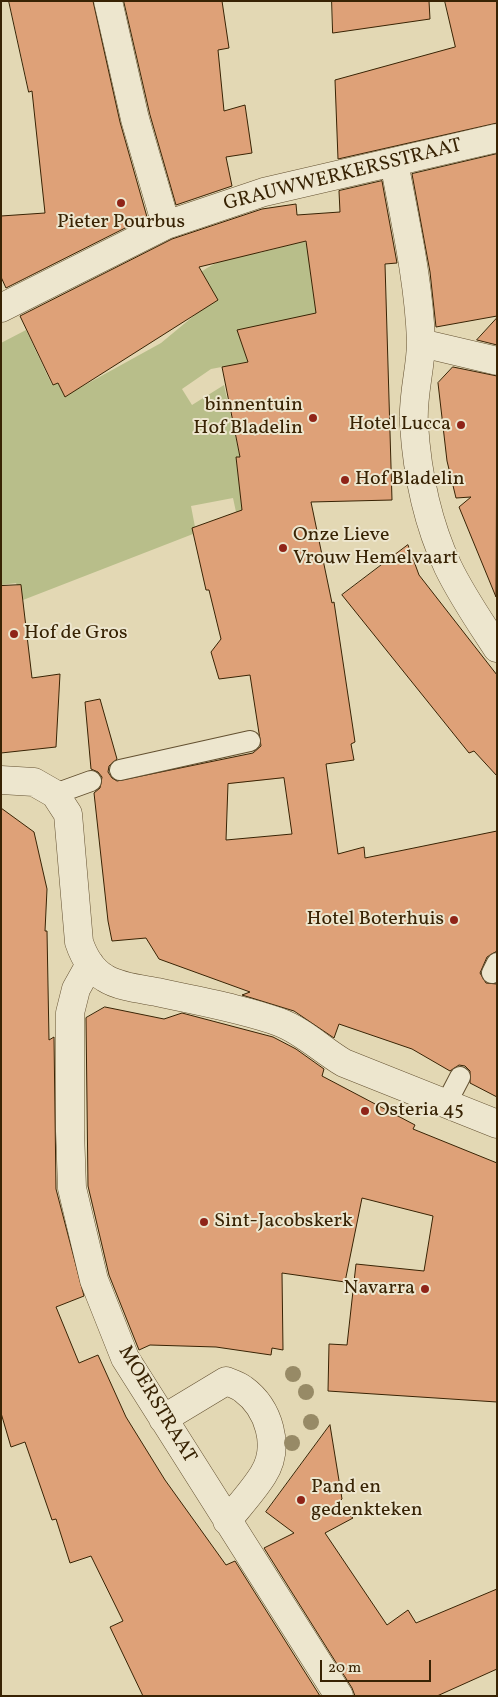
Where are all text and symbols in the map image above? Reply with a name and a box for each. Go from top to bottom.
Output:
street label: GRAUWWERKERSSTRAAT [221,135,465,217]
marker: Pieter Pourbus [115,197,127,209]
place label: Pieter Pourbus [57,211,185,235]
place label: binnentuin Hof Bladelin [193,394,303,441]
marker: binnentuin Hof Bladelin [307,412,319,424]
place label: Hotel Lucca [349,413,451,437]
marker: Hotel Lucca [455,419,467,431]
place label: Hof Bladelin [355,468,465,492]
marker: Hof Bladelin [339,474,351,486]
place label: Onze Lieve Vrouw Hemelvaart [293,524,458,571]
marker: Onze Lieve Vrouw Hemelvaart [277,542,289,554]
place label: Hof de Gros [24,622,127,646]
marker: Hof de Gros [8,628,20,640]
place label: Hotel Boterhuis [306,908,444,932]
marker: Hotel Boterhuis [448,914,460,926]
place label: Osteria 45 [375,1099,464,1123]
marker: Osteria 45 [359,1105,371,1117]
place label: Sint-Jacobskerk [214,1210,353,1234]
marker: Sint-Jacobskerk [198,1216,210,1228]
place label: Navarra [344,1277,415,1301]
marker: Navarra [419,1283,431,1295]
street label: MOERSTRAAT [112,1342,200,1468]
place label: Pand en gedenkteken [311,1476,423,1523]
marker: Pand en gedenkteken [295,1494,307,1506]
scale bar [323,1650,434,1682]
text: 20 m [328,1658,361,1679]

